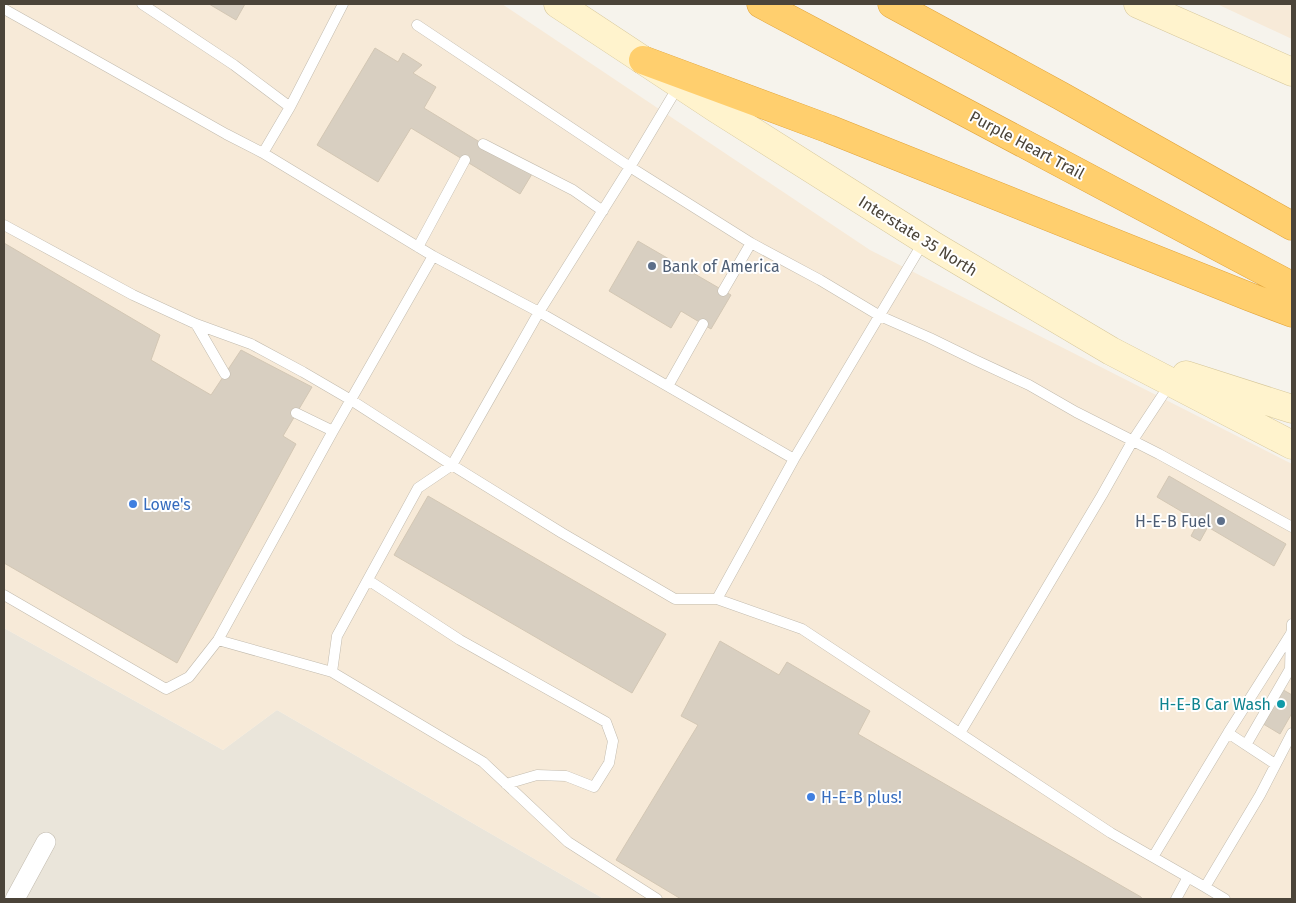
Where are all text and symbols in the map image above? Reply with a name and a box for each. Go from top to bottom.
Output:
street label: Purple Heart Trail [966,107,1088,183]
street label: Interstate 35 North [855,192,981,280]
place label: Bank of America [662,257,780,276]
marker: Bank of America [646,260,658,272]
place label: Lowe's [143,495,191,514]
marker: Lowe's [127,498,139,510]
place label: H-E-B Fuel [1135,512,1211,531]
marker: H-E-B Fuel [1215,515,1227,527]
place label: H-E-B Car Wash [1159,695,1271,714]
marker: H-E-B Car Wash [1275,698,1287,710]
place label: H-E-B plus! [821,788,902,807]
marker: H-E-B plus! [805,791,817,803]

